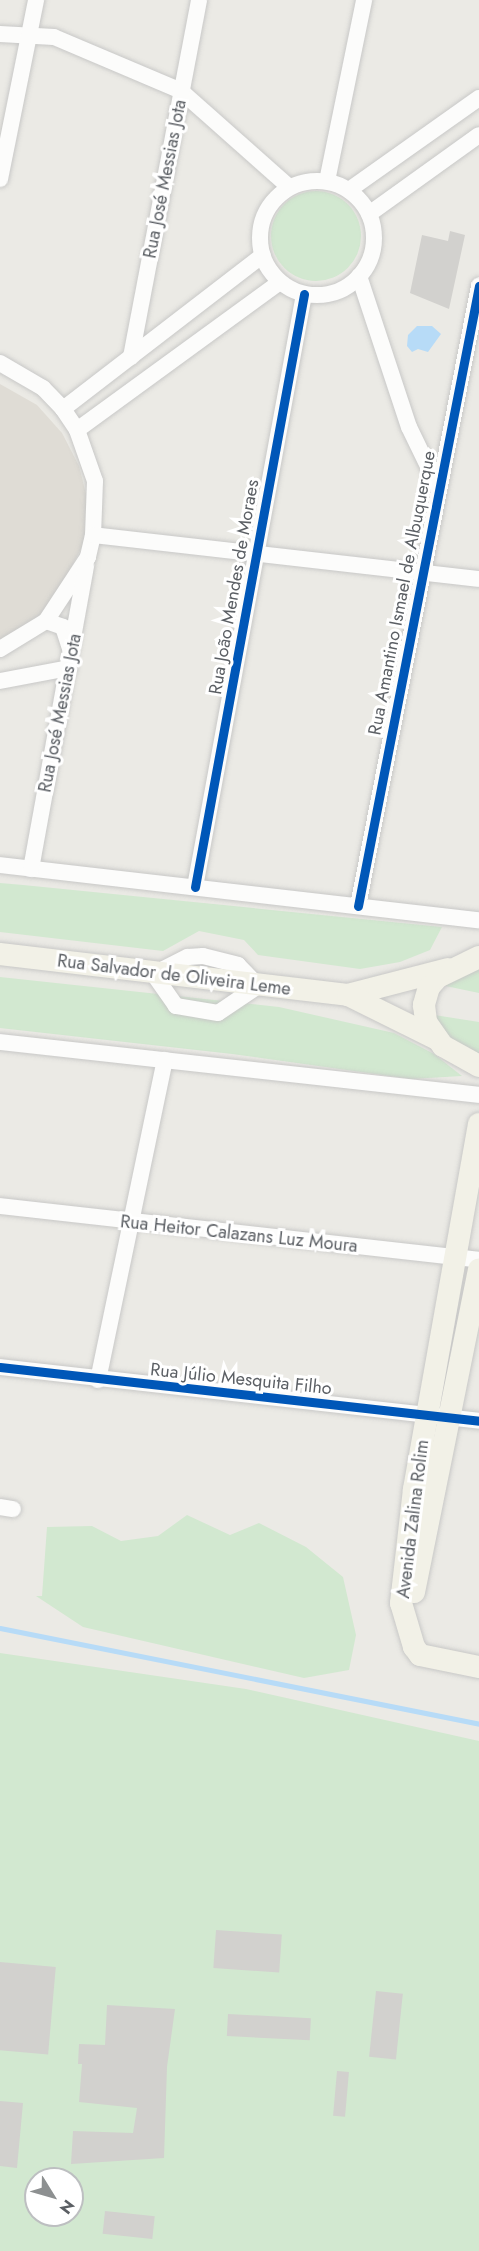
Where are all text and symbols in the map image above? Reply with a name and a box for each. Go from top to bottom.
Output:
street label: Rua José Messias Jota [139,98,191,260]
street label: Rua Amantino Ismael de Albuquerque [364,449,440,737]
street label: Rua João Mendes de Moraes [204,478,264,696]
street label: Rua José Messias Jota [34,632,86,794]
street label: Rua Salvador de Oliveira Leme [56,950,292,1000]
street label: Rua Heitor Calazans Luz Moura [119,1211,359,1257]
street label: Rua Júlio Mesquita Filho [149,1359,333,1399]
street label: Avenida Zalina Rolim [393,1438,433,1600]
north arrow [24,2167,84,2227]
text: N [54,2195,80,2219]

